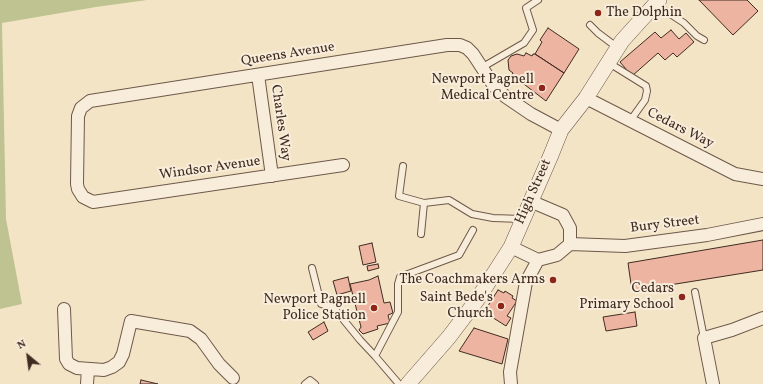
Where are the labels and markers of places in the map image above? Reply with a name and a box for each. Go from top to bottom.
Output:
place label: The Dolphin [606,5,682,21]
marker: The Dolphin [593,8,603,18]
place label: Newport Pagnell Medical Centre [432,72,534,104]
marker: Newport Pagnell Medical Centre [537,83,547,93]
place label: The Coachmakers Arms [399,272,545,288]
marker: The Coachmakers Arms [548,275,558,285]
place label: Cedars Primary School [579,281,674,314]
place label: Saint Bede's Church [420,290,493,322]
place label: Newport Pagnell Police Station [264,292,366,324]
marker: Cedars Primary School [677,292,687,302]
marker: Saint Bede's Church [496,301,506,311]
marker: Newport Pagnell Police Station [369,303,379,313]

